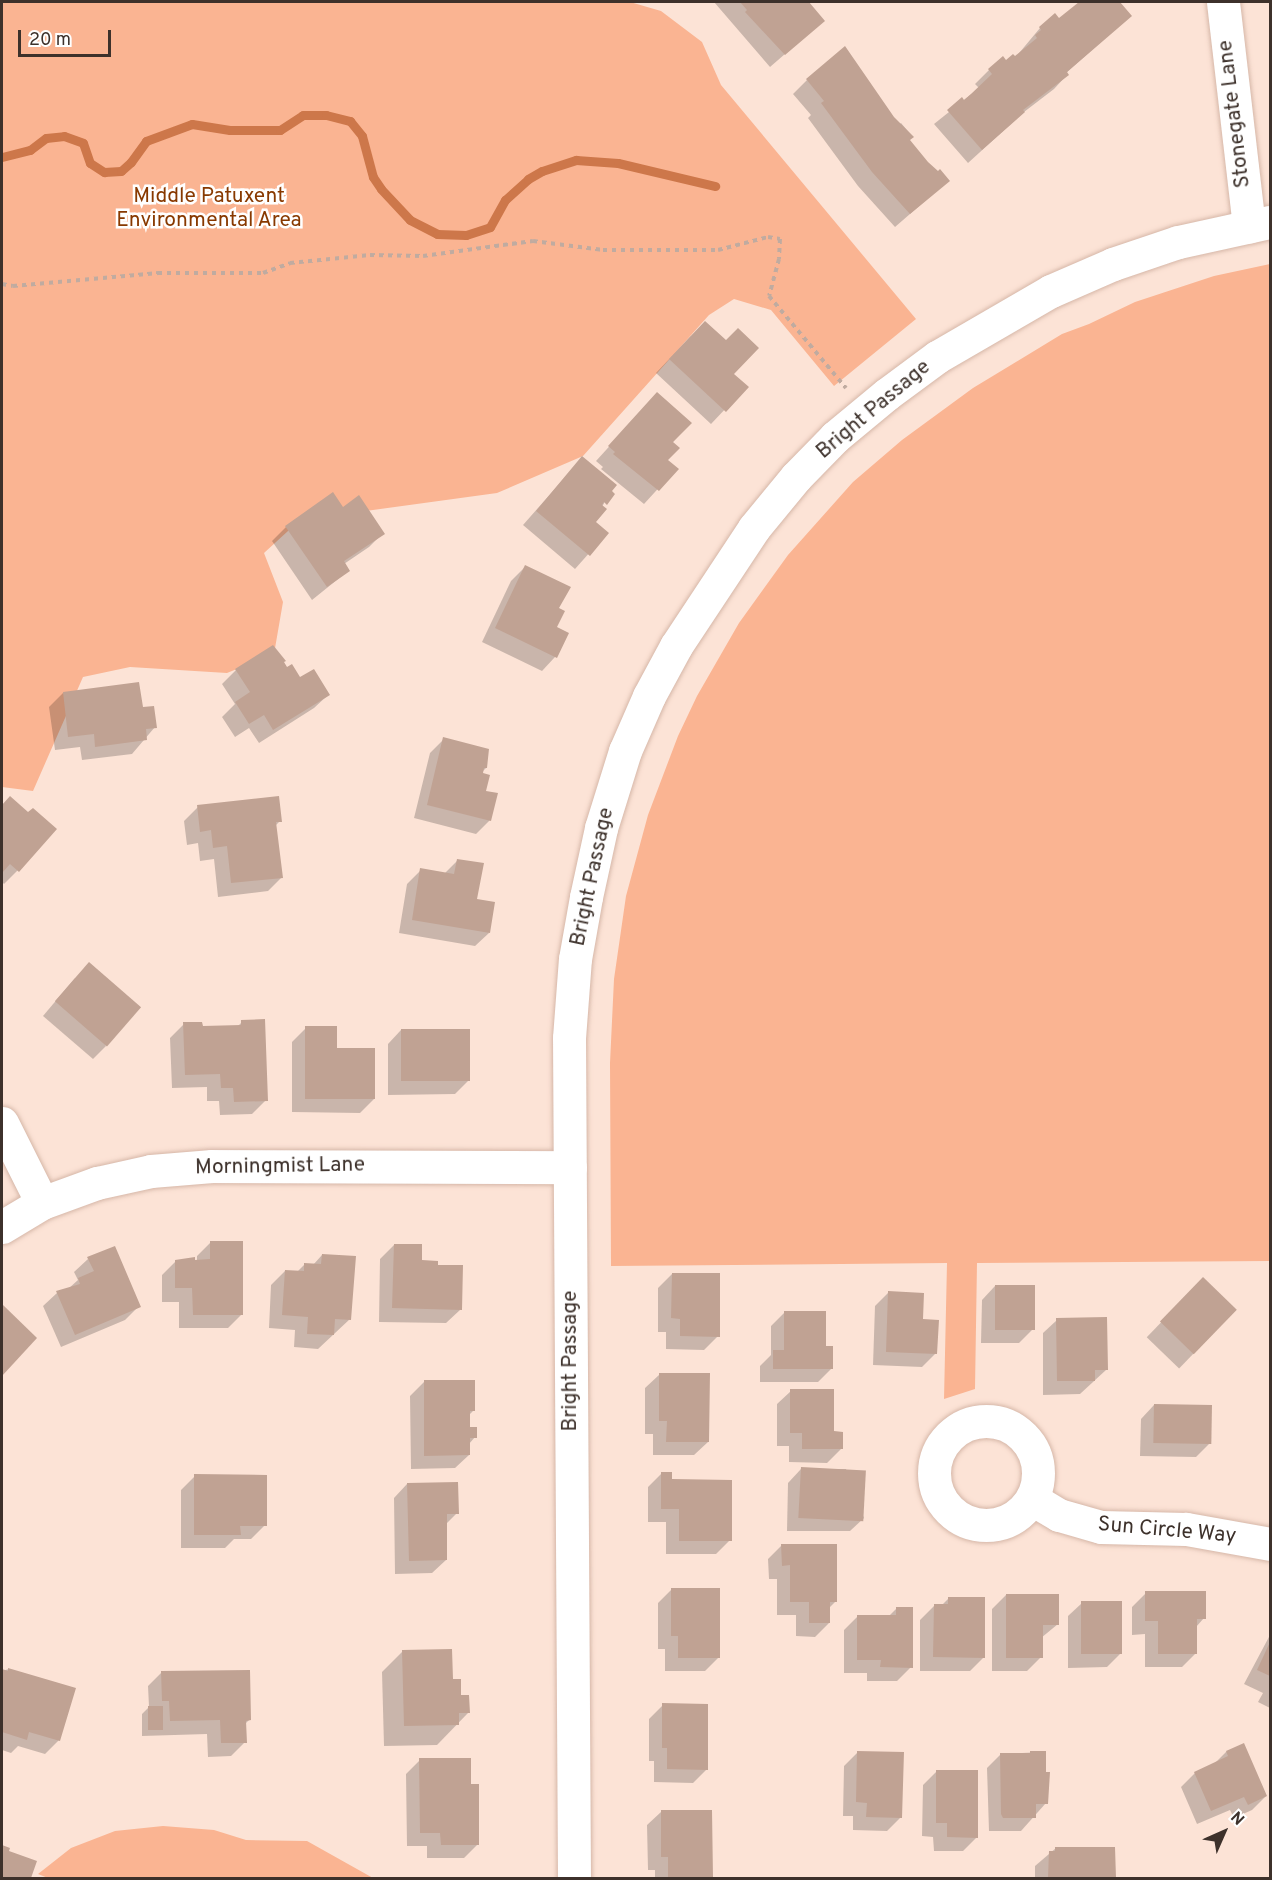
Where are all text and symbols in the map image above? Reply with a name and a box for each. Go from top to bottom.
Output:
scale bar [21,18,114,56]
text: 20 m [29,29,71,52]
street label: Stonegate Lane [1213,39,1257,189]
park label: Middle Patuxent Environmental Area [116,184,302,234]
street label: Bright Passage [812,355,936,465]
street label: Bright Passage [566,805,620,949]
street label: Morningmist Lane [195,1153,365,1181]
street label: Bright Passage [558,1290,584,1432]
street label: Sun Circle Way [1096,1512,1238,1550]
north arrow [1194,1802,1254,1862]
text: N [1226,1808,1248,1830]

